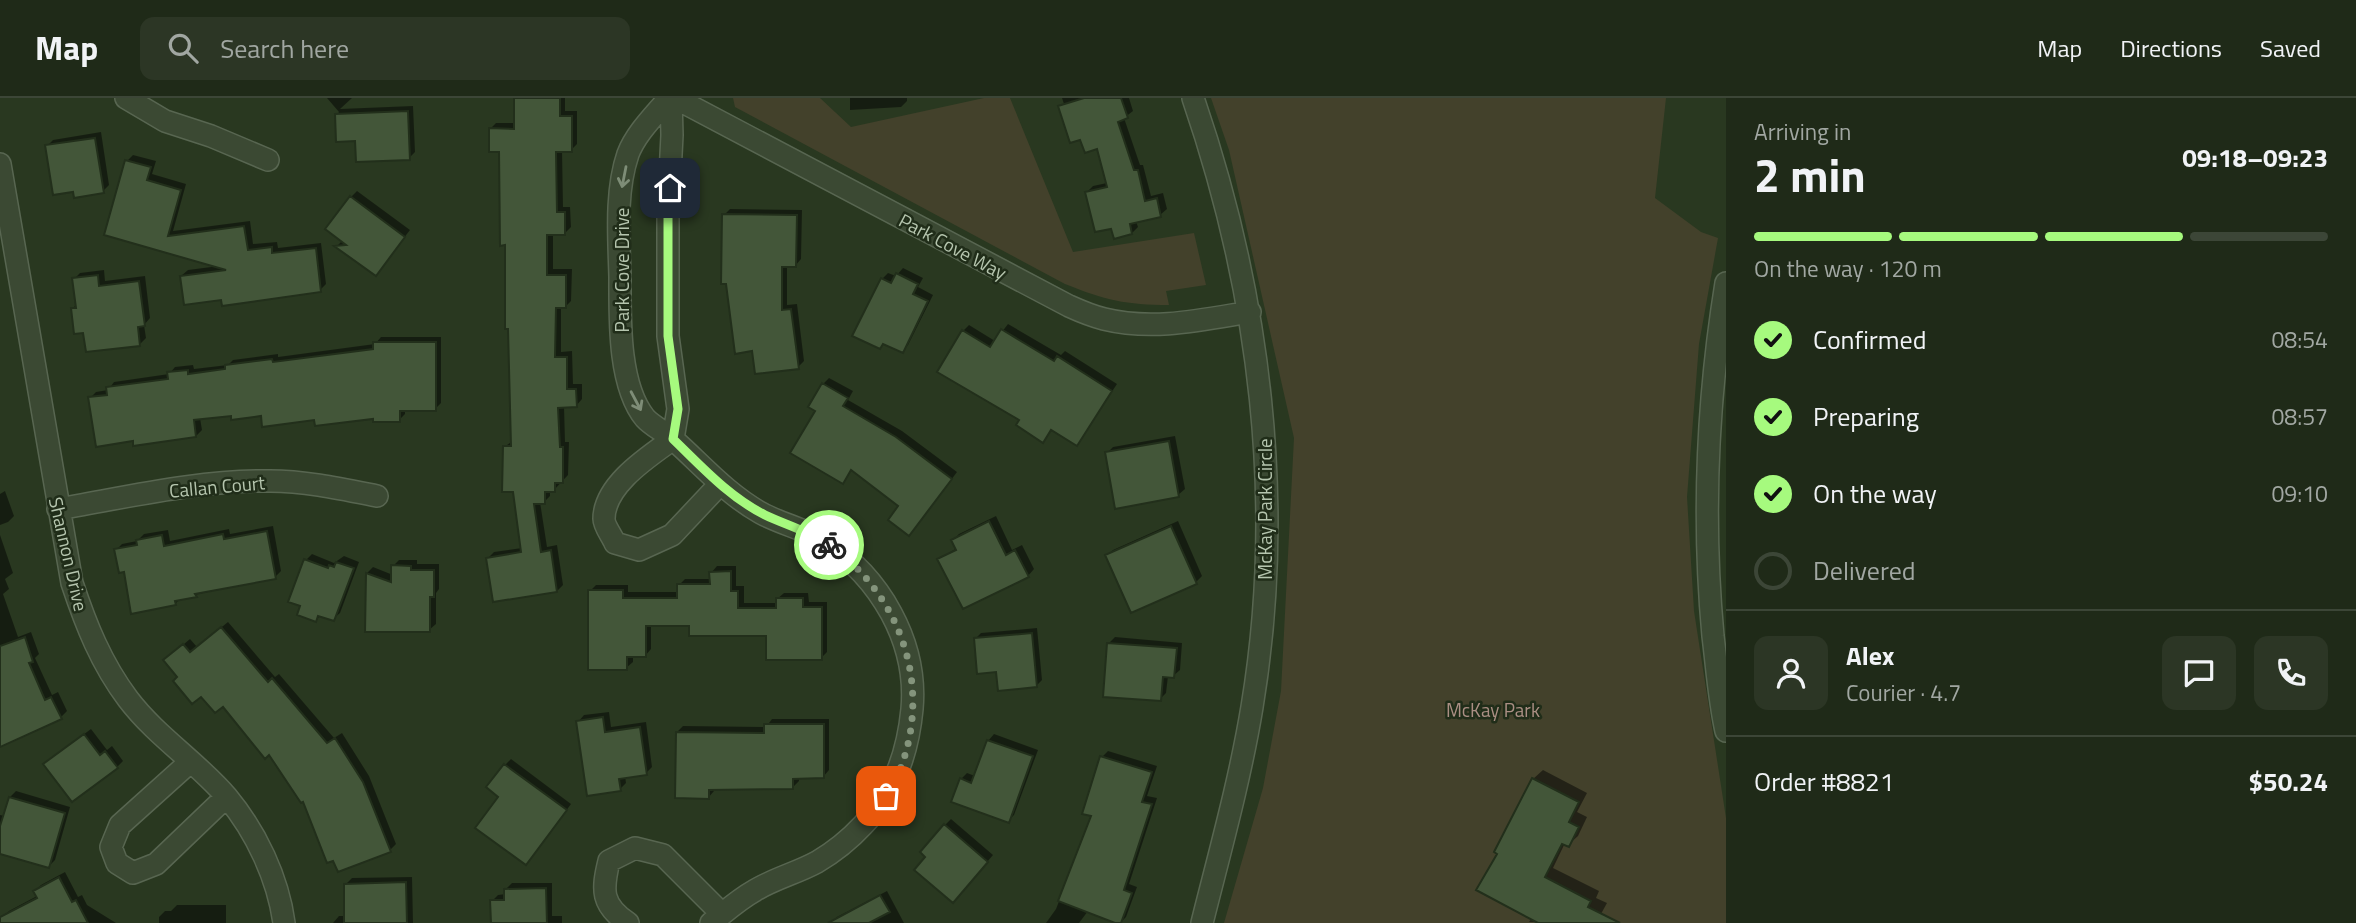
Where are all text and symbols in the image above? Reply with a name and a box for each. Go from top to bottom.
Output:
search box [140,17,630,80]
text: Map [35,23,98,73]
icon: search [164,29,202,67]
text: Search here [220,29,349,68]
text: Map [2037,30,2082,66]
text: Directions [2120,30,2222,66]
text: Saved [2260,30,2321,66]
text: Arriving in [1754,114,1851,149]
text: 09:18–09:23 [2182,138,2328,177]
text: 2 min [1754,140,1866,210]
pin [640,158,700,218]
one-way arrow [617,165,630,188]
icon: home [651,169,689,207]
street label: Park Cove Way [894,205,1012,287]
street label: Park Cove Drive [607,208,636,332]
text: On the way · 120 m [1754,251,1942,286]
text: Confirmed [1813,320,1927,359]
icon: check [1754,321,1792,359]
text: 08:54 [2271,322,2328,357]
one-way arrow [630,391,644,411]
text: Preparing [1813,397,1919,436]
icon: check [1754,398,1792,436]
text: 08:57 [2271,399,2328,434]
street label: McKay Park Circle [1250,438,1279,580]
street label: Callan Court [168,467,266,505]
text: On the way [1813,474,1937,513]
icon: check [1754,475,1792,513]
text: 09:10 [2271,476,2328,511]
street label: Shannon Drive [42,494,96,614]
courier [794,510,864,580]
icon: bike [810,526,848,564]
text: Delivered [1813,551,1916,590]
button: person [1754,636,1828,710]
text: Alex [1846,636,1894,675]
button: chat [2162,636,2236,710]
button: phone [2254,636,2328,710]
text: Courier · 4.7 [1846,675,1961,710]
park label: McKay Park [1446,695,1540,724]
text: Order #8821 [1754,762,1894,801]
text: $50.24 [2249,762,2328,801]
pin [856,766,916,826]
icon: bag [867,777,905,815]

